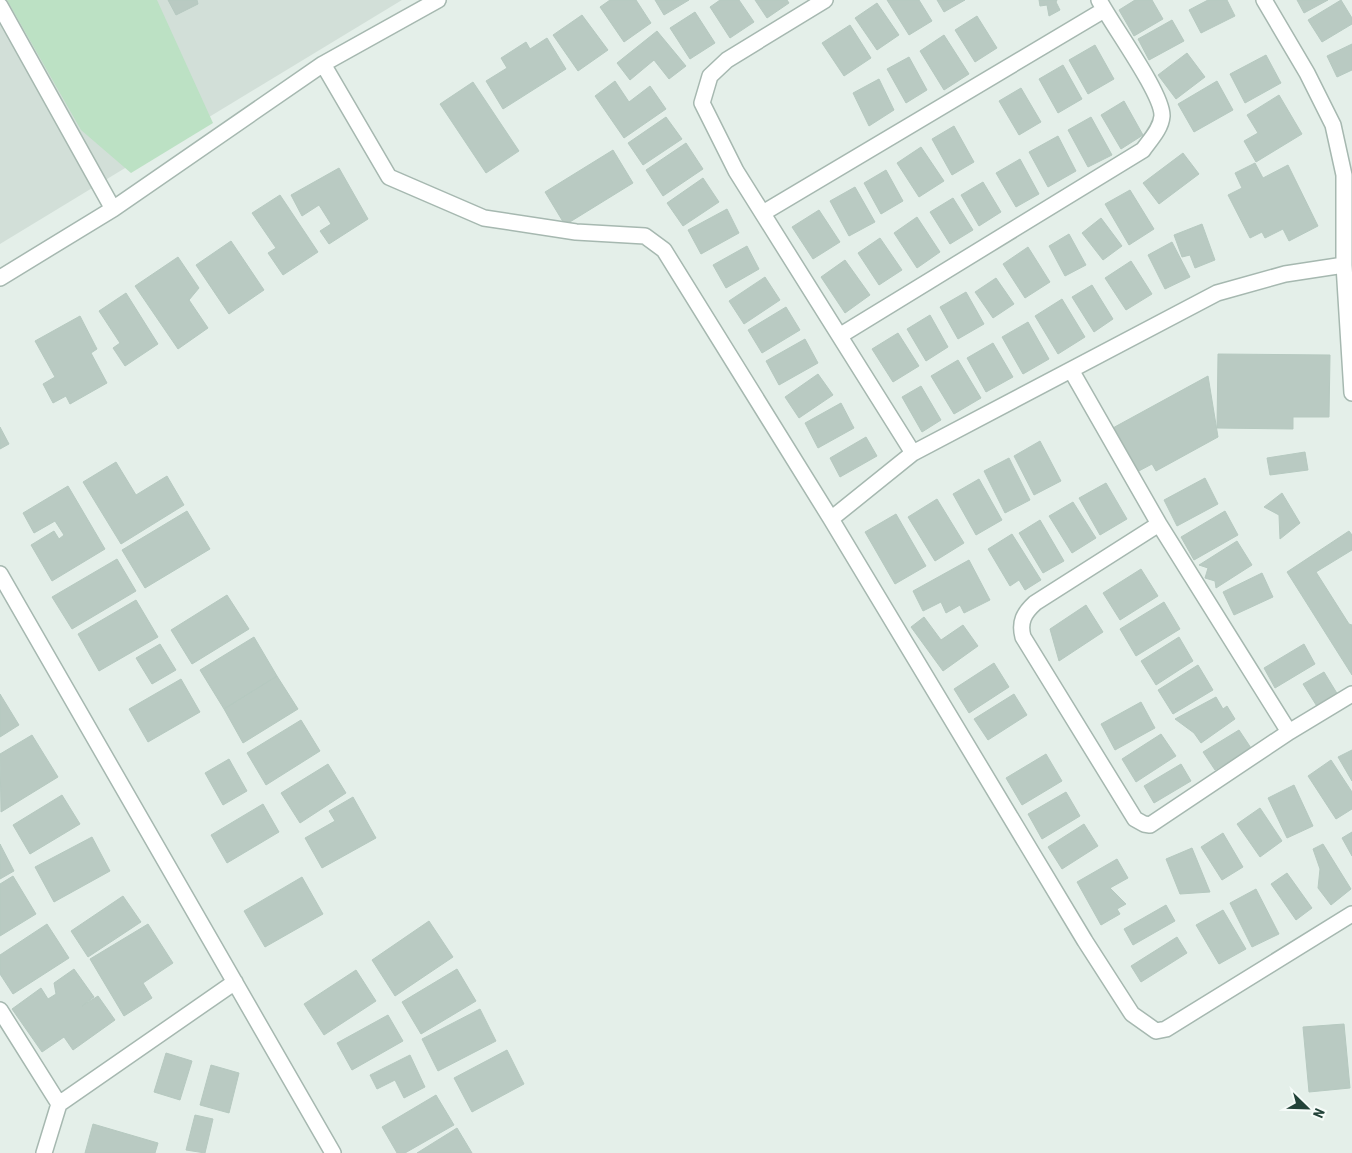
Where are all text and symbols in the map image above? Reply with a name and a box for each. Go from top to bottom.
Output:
north arrow [1282,1083,1332,1133]
text: N [1310,1106,1328,1120]

